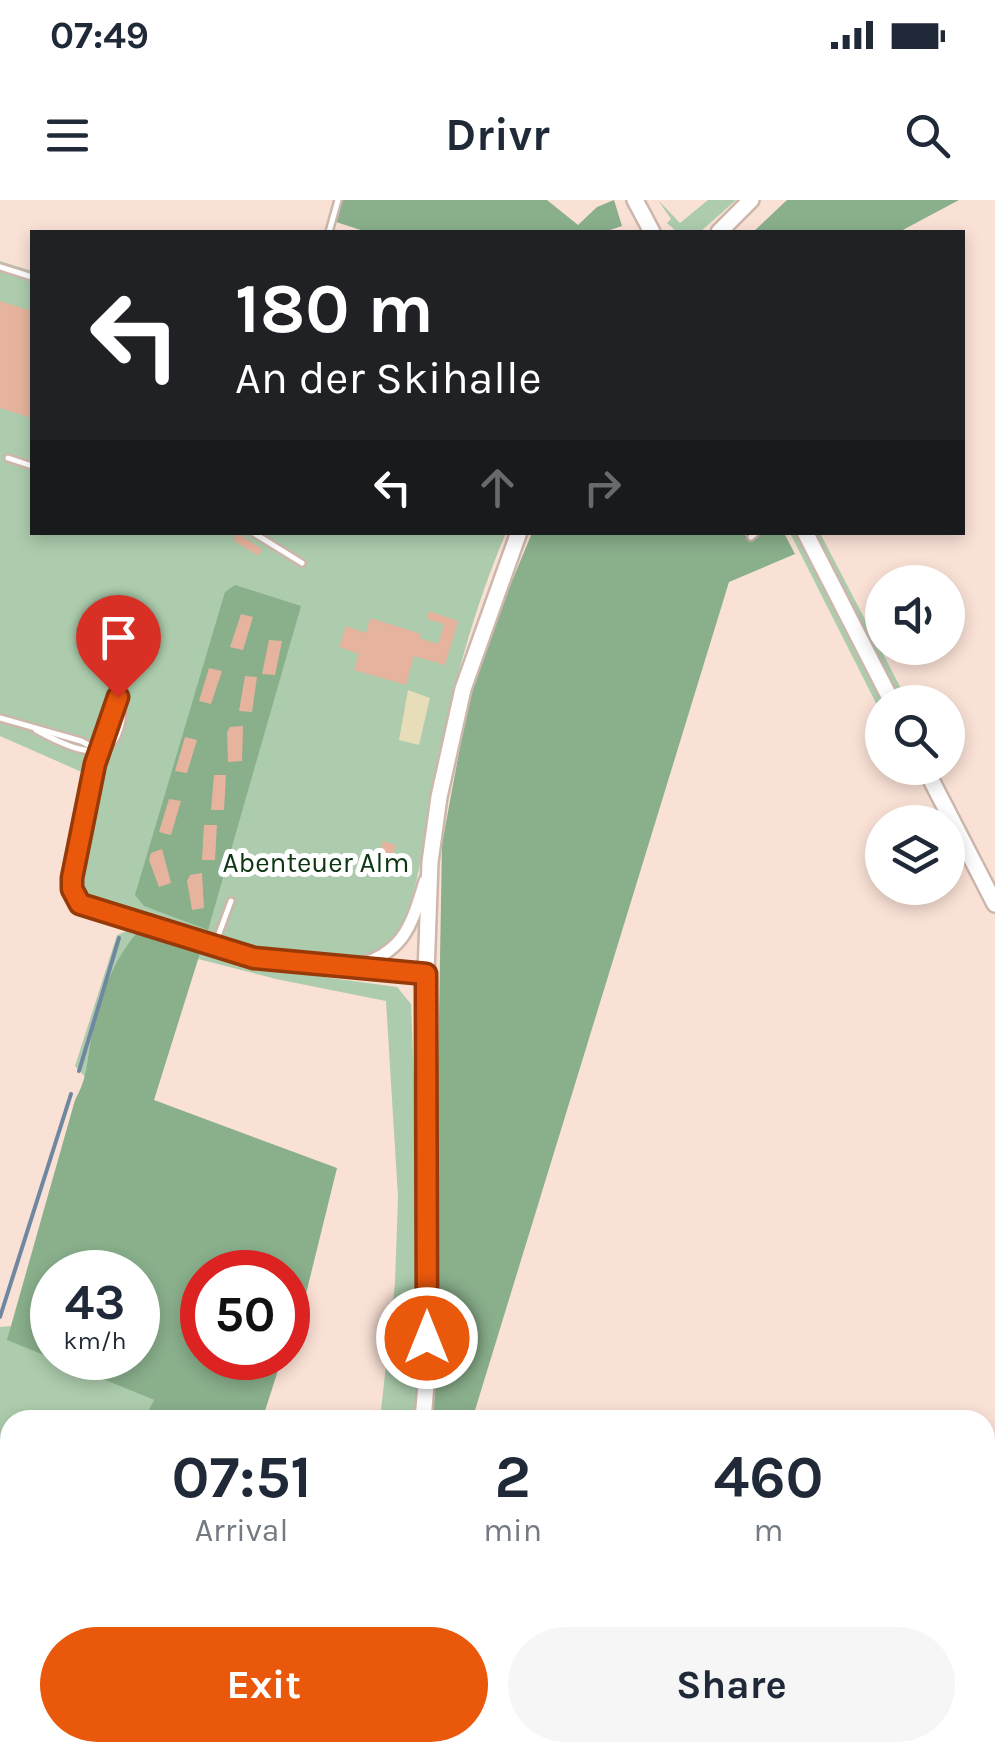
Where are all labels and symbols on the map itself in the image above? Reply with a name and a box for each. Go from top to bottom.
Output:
pin [76,595,161,698]
park label: Abenteuer Alm [222,846,410,879]
speed limit sign: 50 [180,1250,310,1380]
position arrow [375,1286,479,1390]

